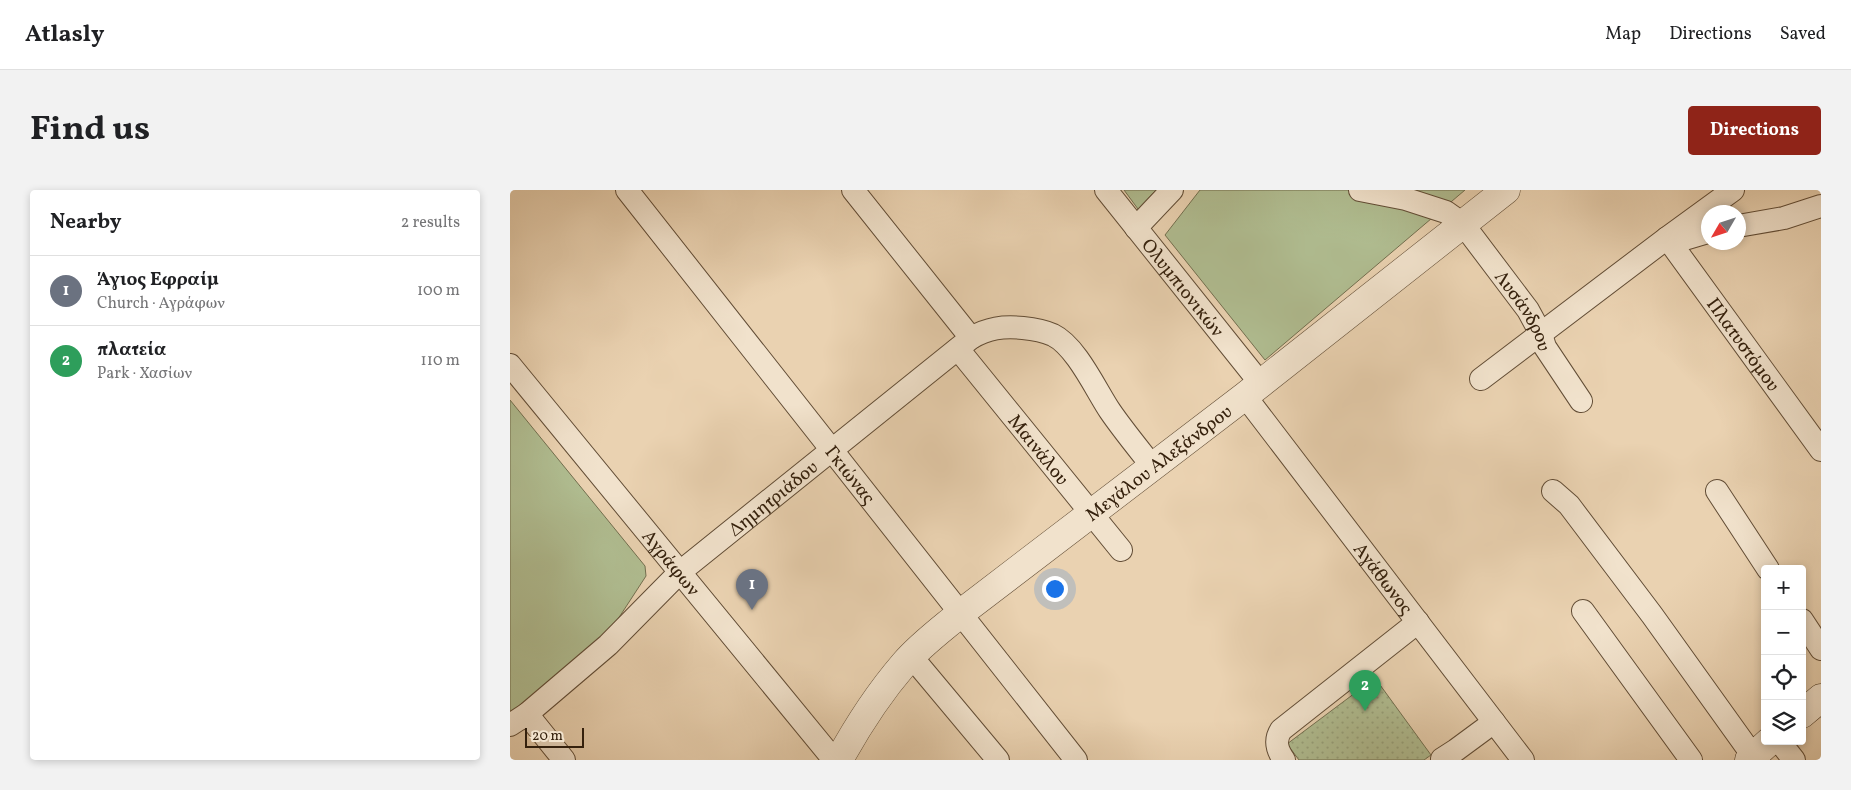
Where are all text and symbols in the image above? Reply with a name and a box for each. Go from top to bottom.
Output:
text: Atlasly [25,18,104,52]
text: Map [1605,22,1641,47]
text: Directions [1669,22,1752,47]
text: Saved [1780,22,1826,47]
text: Find us [30,106,150,154]
button: Directions [1688,106,1821,155]
north arrow [1701,205,1746,250]
text: Nearby [50,208,121,237]
text: 2 results [401,212,460,234]
street label: Ολυμπιονικών [1134,233,1229,343]
street label: Λυσάνδρου [1488,266,1556,355]
text: Άγιος Εφραίμ [97,267,219,293]
text: 1 [63,280,69,302]
text: 100 m [417,280,460,302]
text: Church · Αγράφων [97,293,225,315]
street label: Πλατυστόμου [1699,293,1785,397]
text: πλατεία [97,337,166,363]
text: 2 [62,350,70,372]
text: 110 m [421,350,460,372]
text: Park · Χασίων [97,363,192,385]
street label: Μεγάλου Αλεξάνδρου [1081,399,1238,528]
street label: Μαινάλου [1001,410,1074,491]
street label: Γκιώνας [818,441,881,511]
street label: Δημητριάδου [724,455,824,543]
street label: Αγράφων [635,525,705,602]
street label: Αγάθωνος [1346,538,1418,621]
map controls [1761,565,1806,745]
button: + [1761,565,1806,610]
pin: 1 [736,569,768,610]
your location [1042,576,1068,602]
button: − [1761,610,1806,655]
button: locate [1761,655,1806,700]
pin: 2 [1349,670,1381,711]
button: layers [1761,700,1806,745]
scale bar [525,725,584,748]
text: 20 m [532,727,563,746]

